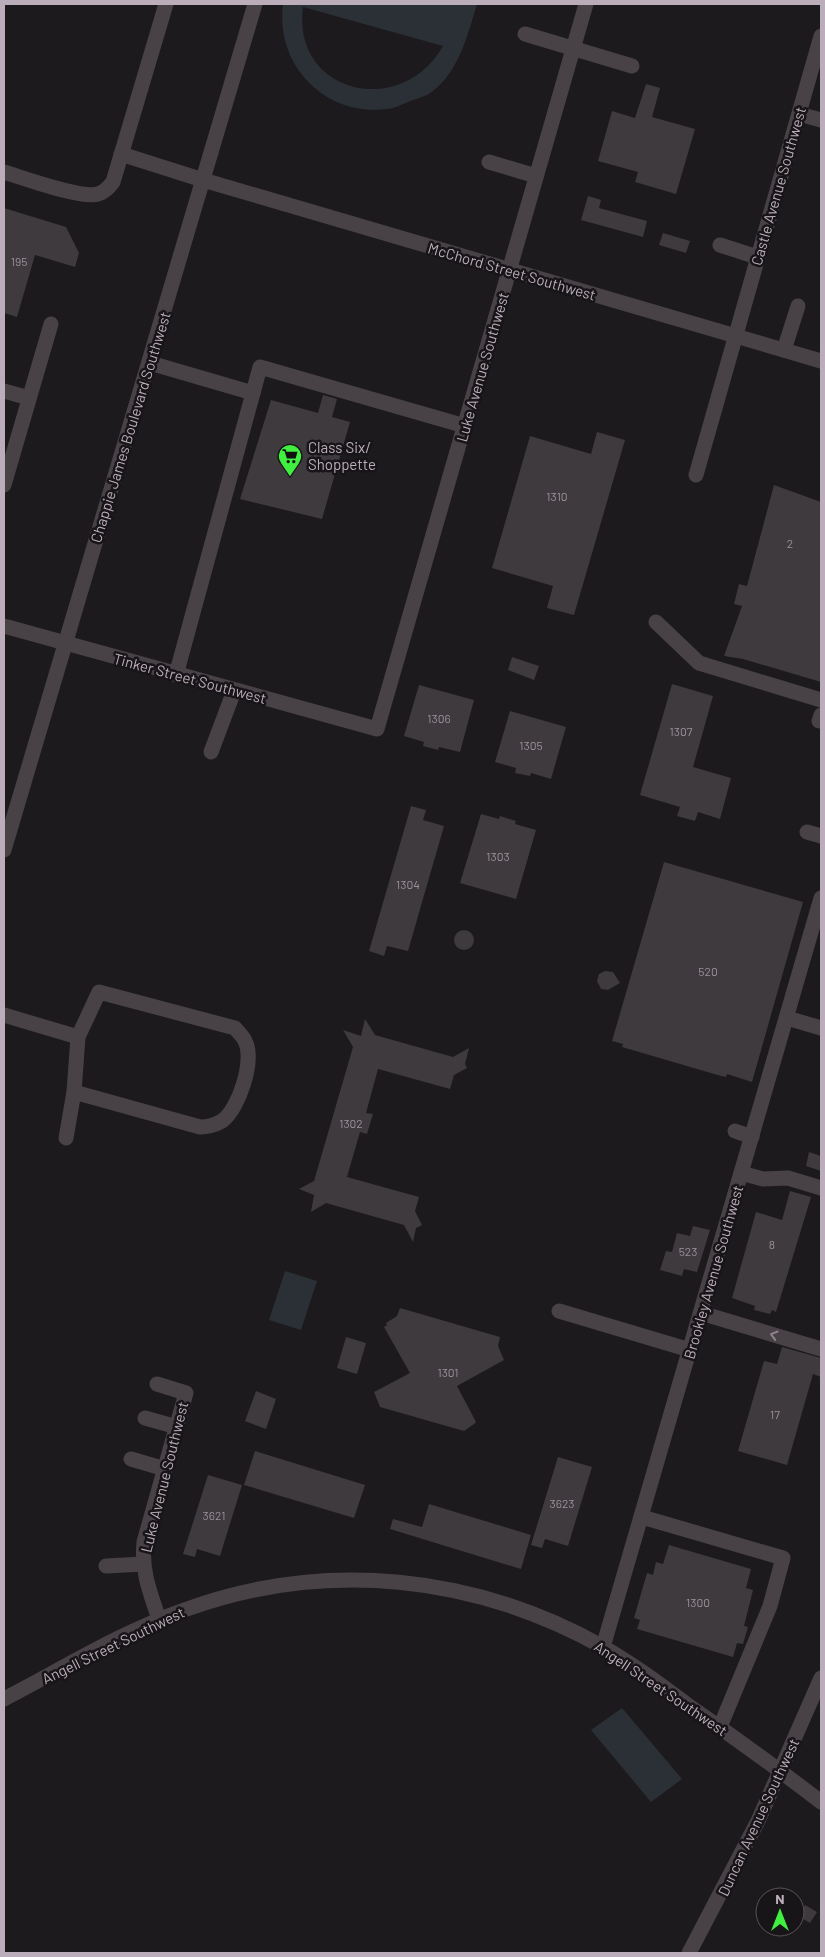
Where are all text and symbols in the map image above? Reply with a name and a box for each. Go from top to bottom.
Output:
street label: Castle Avenue Southwest [747,105,809,267]
street label: McChord Street Southwest [426,238,598,304]
house number: 195 [11,254,27,268]
street label: Luke Avenue Southwest [452,290,512,444]
street label: Chappie James Boulevard Southwest [86,309,174,545]
place label: Class Six/ Shoppette [308,438,376,473]
supermarket icon: Class Six/ Shoppette [277,443,303,477]
house number: 1310 [546,489,568,503]
house number: 2 [787,536,793,550]
street label: Tinker Street Southwest [112,649,268,707]
house number: 1306 [427,711,451,725]
house number: 1307 [670,724,693,738]
house number: 1305 [519,738,543,752]
house number: 1303 [486,849,510,863]
house number: 1304 [396,877,420,891]
house number: 520 [698,964,718,978]
house number: 1302 [339,1116,363,1130]
street label: Brookley Avenue Southwest [680,1183,746,1361]
house number: 8 [769,1237,775,1251]
house number: 523 [679,1244,697,1258]
one-way arrow [771,1331,779,1341]
house number: 1301 [437,1365,459,1379]
street label: Luke Avenue Southwest [137,1400,191,1554]
house number: 17 [770,1407,780,1421]
house number: 3623 [550,1496,574,1510]
house number: 3621 [203,1508,225,1522]
house number: 1300 [686,1595,710,1609]
street label: Angell Street Southwest [39,1603,187,1687]
street label: Angell Street Southwest [591,1637,731,1739]
street label: Duncan Avenue Southwest [714,1735,802,1899]
north arrow [755,1887,805,1937]
text: N [775,1890,785,1907]

